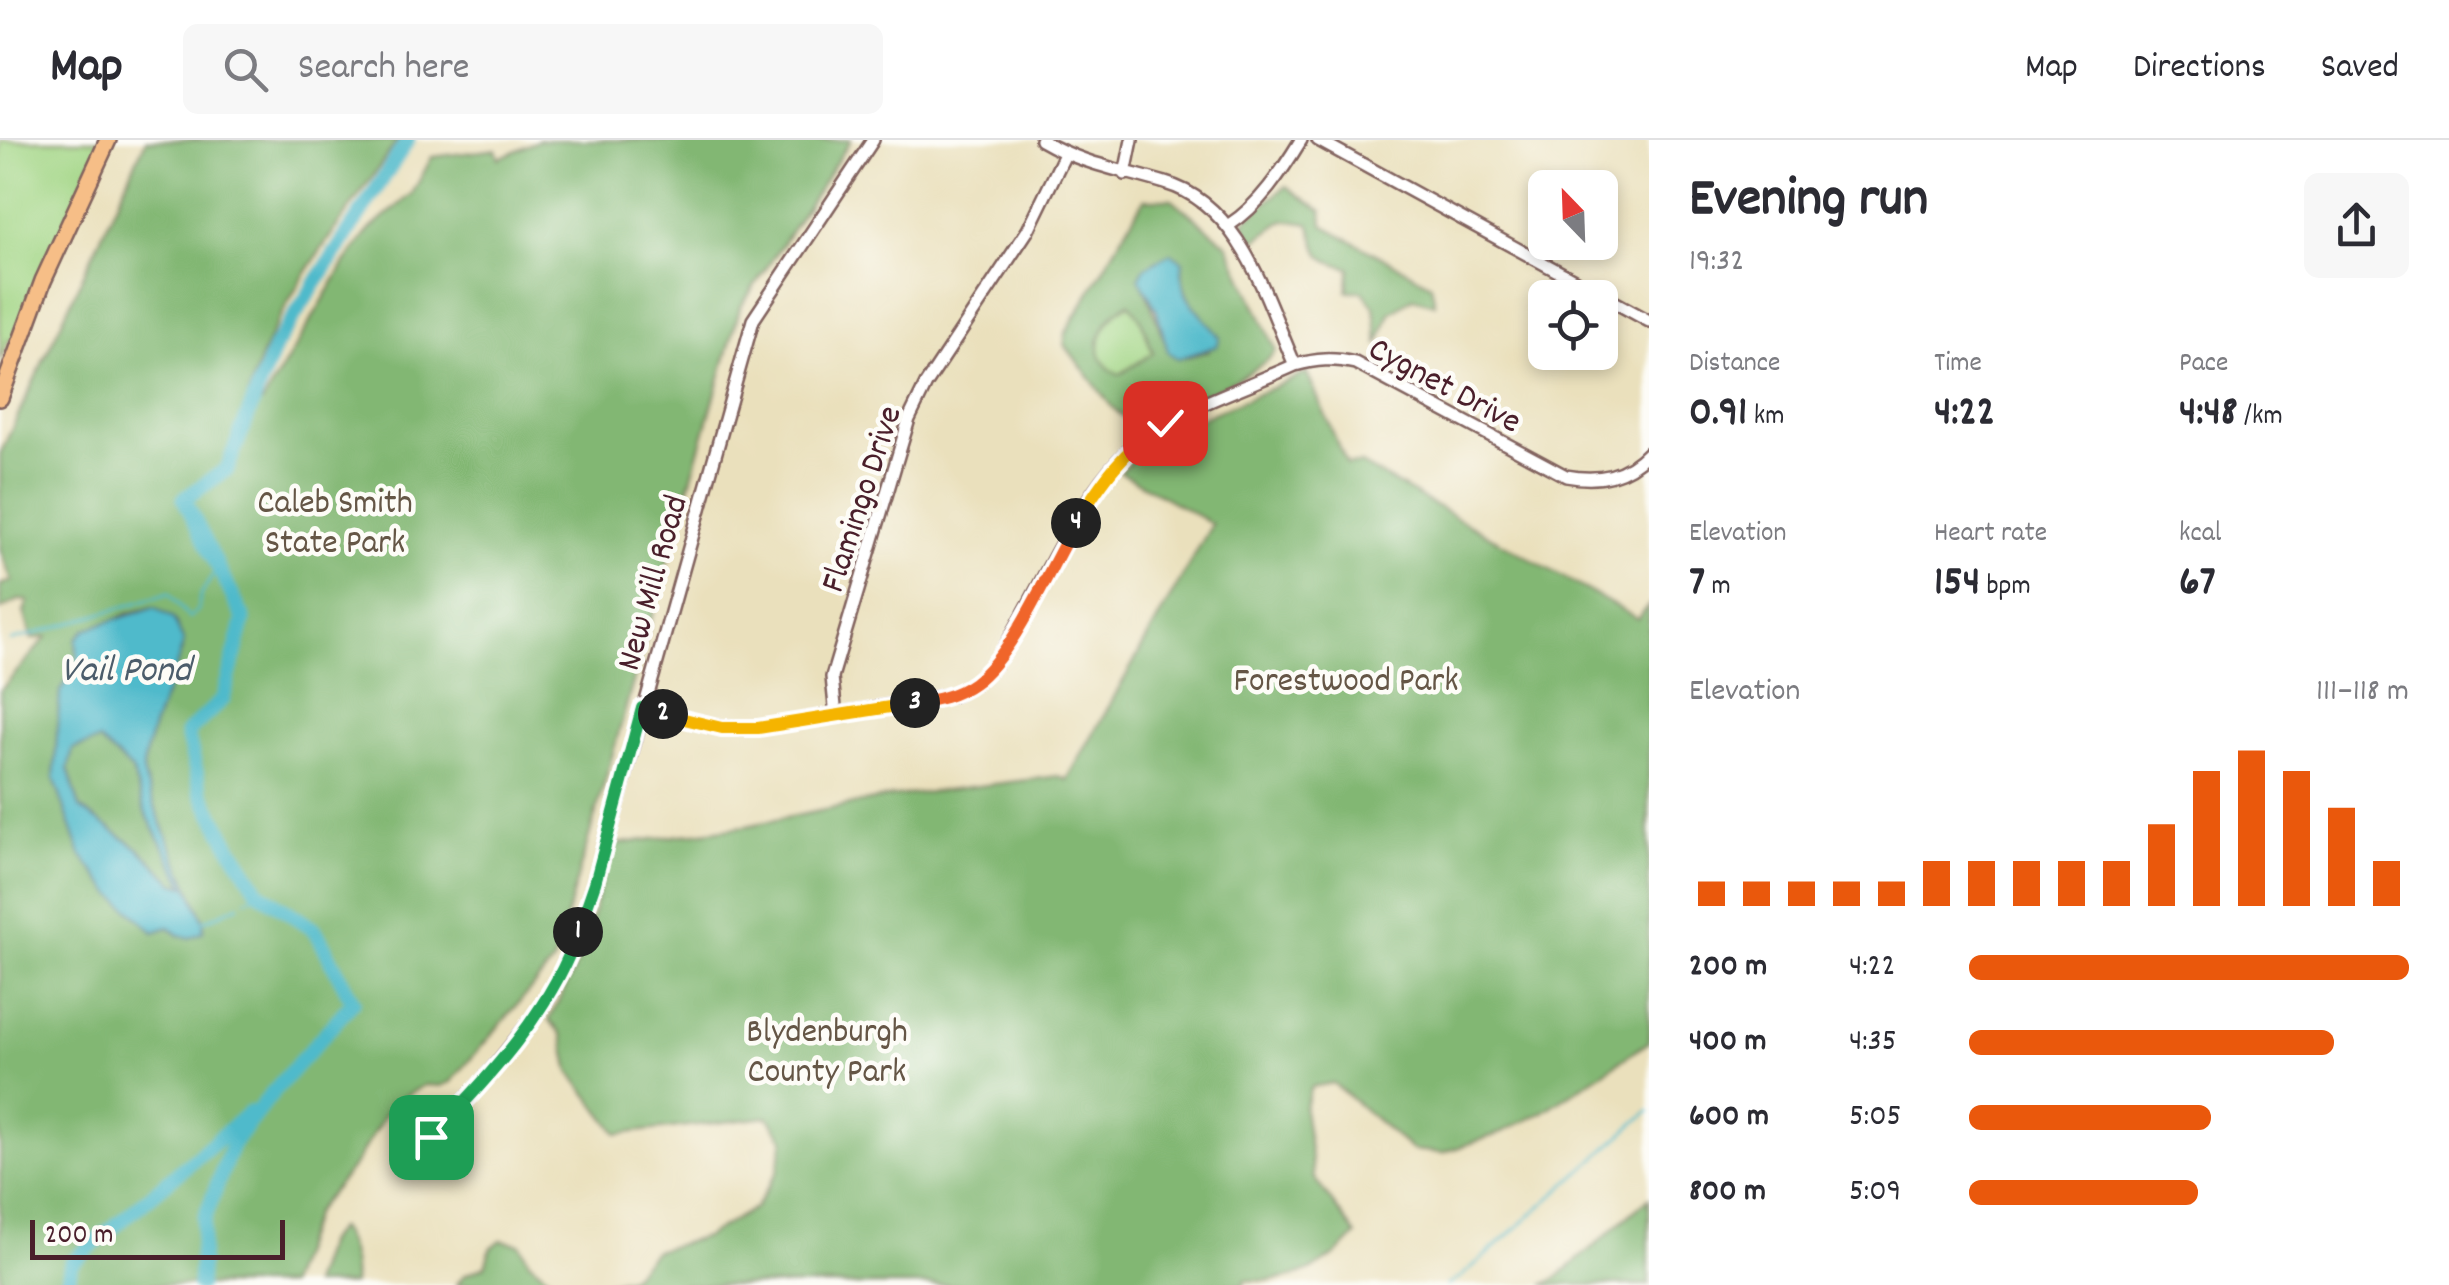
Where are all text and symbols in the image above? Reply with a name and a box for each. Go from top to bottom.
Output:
search box [183,24,883,114]
text: Map [50,35,123,104]
icon: search [218,42,273,97]
text: Search here [298,42,470,97]
text: Map [2025,44,2078,94]
text: Directions [2133,44,2266,94]
text: Saved [2321,44,2399,94]
text: Evening run [1689,163,1928,242]
north arrow [1528,170,1618,260]
map controls [1528,170,1618,370]
button: share [2304,173,2409,278]
text: 19:32 [1689,240,1744,286]
button: locate [1528,280,1618,370]
street label: Cygnet Drive [1358,326,1529,449]
text: Distance [1689,345,1780,385]
text: Time [1934,345,1982,385]
text: Pace [2179,345,2228,385]
pin [1123,381,1208,466]
text: 0.91 [1689,385,1747,445]
text: 4:22 [1934,385,1995,445]
text: 4:48 [2179,385,2238,445]
icon: check [1138,396,1193,451]
text: km [1747,398,1784,438]
text: /km [2238,398,2283,438]
street label: Flamingo Drive [810,400,917,599]
park label: Caleb Smith State Park [257,480,413,570]
street label: New Mill Road [606,490,704,677]
pin: 4 [1051,498,1101,548]
text: 4 [1070,503,1082,543]
text: Elevation [1689,515,1786,555]
text: Heart rate [1934,515,2047,555]
text: kcal [2179,515,2222,555]
text: 7 [1689,555,1705,615]
text: 154 [1934,555,1980,615]
text: 67 [2179,555,2216,615]
text: m [1705,568,1731,608]
text: bpm [1980,568,2031,608]
water label: Vail Pond [61,645,195,700]
park label: Forestwood Park [1234,658,1458,708]
text: Elevation [1689,670,1800,716]
text: 111–118 m [2316,670,2409,716]
pin: 3 [890,678,940,728]
text: 3 [909,683,921,723]
pin: 2 [638,689,688,739]
text: 2 [657,694,669,734]
pin: 1 [553,907,603,957]
text: 1 [575,912,581,952]
text: 200 m [1689,945,1767,991]
text: 4:22 [1849,945,1896,991]
park label: Blydenburgh County Park [746,1009,908,1099]
text: 400 m [1689,1020,1766,1066]
text: 4:35 [1849,1020,1897,1066]
pin [389,1095,474,1180]
text: 600 m [1689,1095,1769,1141]
text: 5:05 [1849,1095,1901,1141]
icon: arrive [404,1110,459,1165]
text: 800 m [1689,1170,1766,1216]
text: 5:09 [1849,1170,1901,1216]
scale bar [30,1215,285,1260]
text: 200 m [45,1217,113,1257]

